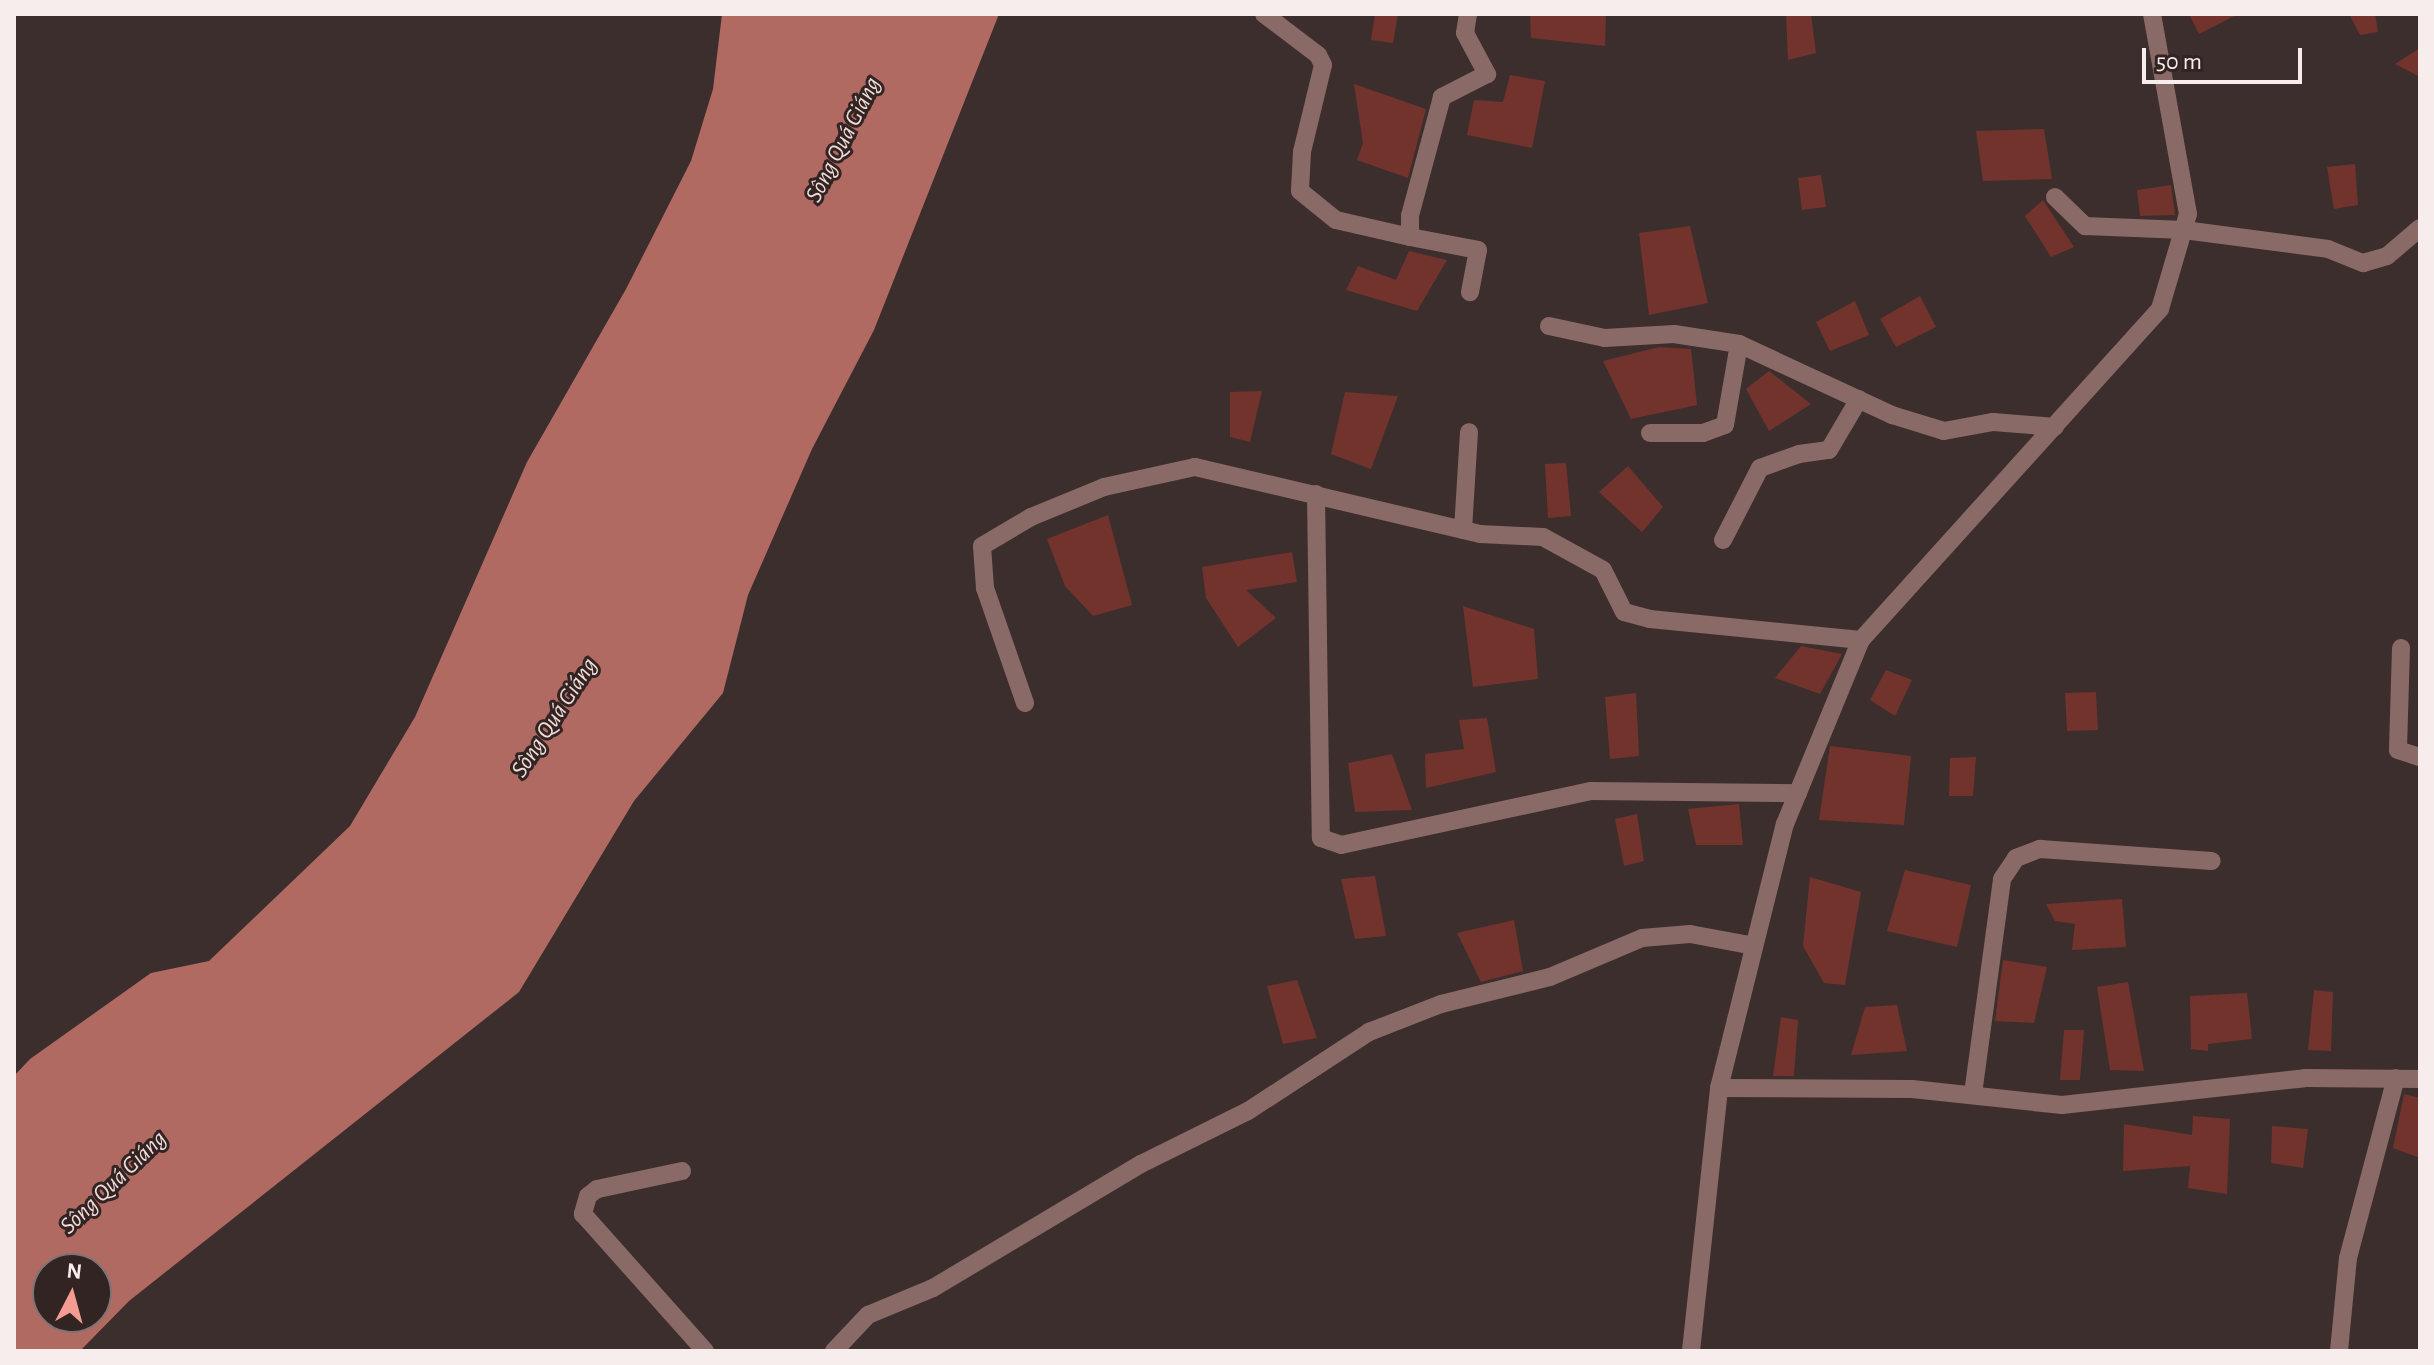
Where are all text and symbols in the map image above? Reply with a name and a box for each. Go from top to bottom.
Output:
scale bar [2146,32,2306,82]
text: 50 m [2156,50,2202,74]
water label: Sông Quá Giáng [800,72,888,208]
water label: Sông Quá Giáng [506,653,604,783]
water label: Sông Quá Giáng [55,1125,173,1241]
north arrow [32,1253,112,1333]
text: N [66,1259,83,1283]

